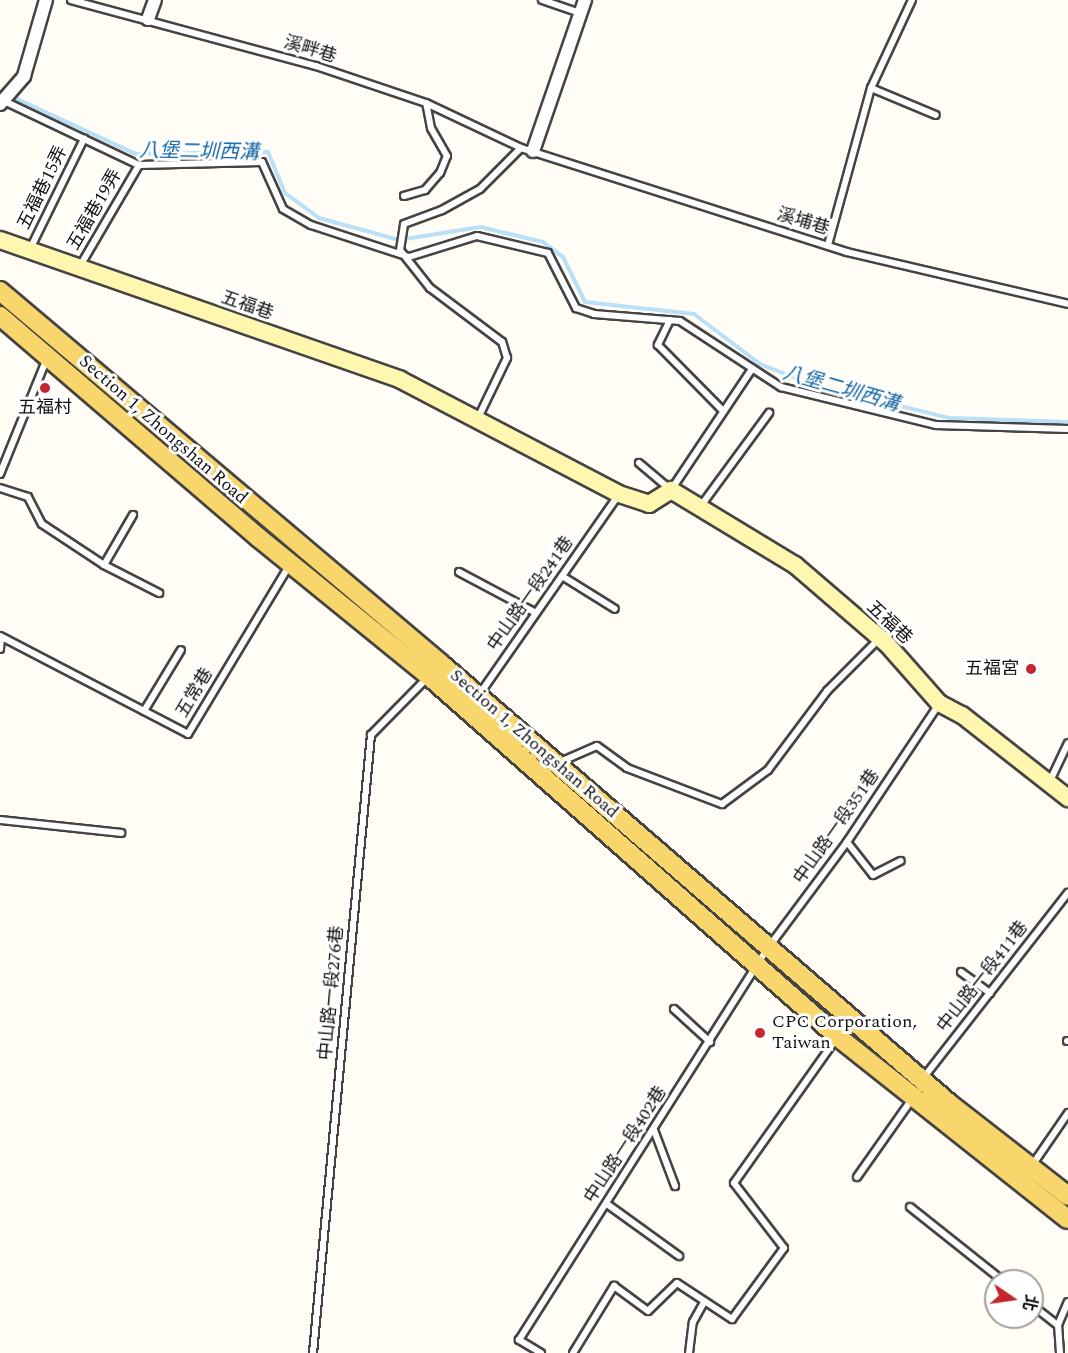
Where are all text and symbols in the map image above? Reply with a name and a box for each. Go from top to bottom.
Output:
street label: 溪畔巷 [281,32,339,68]
water label: 八堡二圳西溝 [139,139,259,165]
street label: 五福巷15弄 [14,143,72,233]
street label: 五福巷19弄 [63,166,127,254]
street label: 溪埔巷 [774,204,832,240]
street label: 五福巷 [218,287,276,325]
street label: Section 1, Zhongshan Road [74,351,252,509]
water label: 八堡二圳西溝 [780,361,902,417]
marker: 五福村 [38,381,52,395]
place label: 五福村 [18,397,72,419]
street label: 中山路一段241巷 [483,533,579,655]
street label: 五福巷 [862,597,916,649]
place label: 五福宮 [965,658,1019,680]
marker: 五福宮 [1024,662,1038,676]
street label: 五常巷 [172,664,218,722]
street label: Section 1, Zhongshan Road [445,665,623,823]
street label: 中山路一段351巷 [789,766,885,888]
street label: 中山路一段411巷 [933,917,1033,1037]
street label: 中山路一段276巷 [315,925,349,1061]
place label: CPC Corporation, Taiwan [772,1012,917,1054]
marker: CPC Corporation, Taiwan [753,1026,767,1040]
street label: 中山路一段402巷 [580,1083,672,1207]
north arrow [984,1269,1044,1329]
text: 北 [1016,1292,1043,1313]

